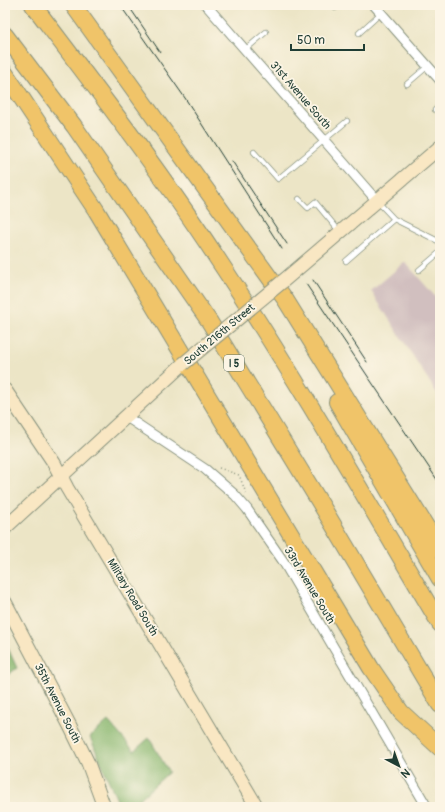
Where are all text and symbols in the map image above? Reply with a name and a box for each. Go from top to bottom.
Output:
scale bar [291,26,364,52]
text: 50 m [297,33,325,48]
street label: 31st Avenue South [268,59,334,132]
street label: South 216th Street [181,301,258,368]
road number: I 5 [224,355,244,371]
street label: 33rd Avenue South [281,544,338,626]
street label: Military Road South [104,556,161,638]
street label: 35th Avenue South [32,661,83,745]
north arrow [379,746,419,786]
text: N [398,766,412,781]

